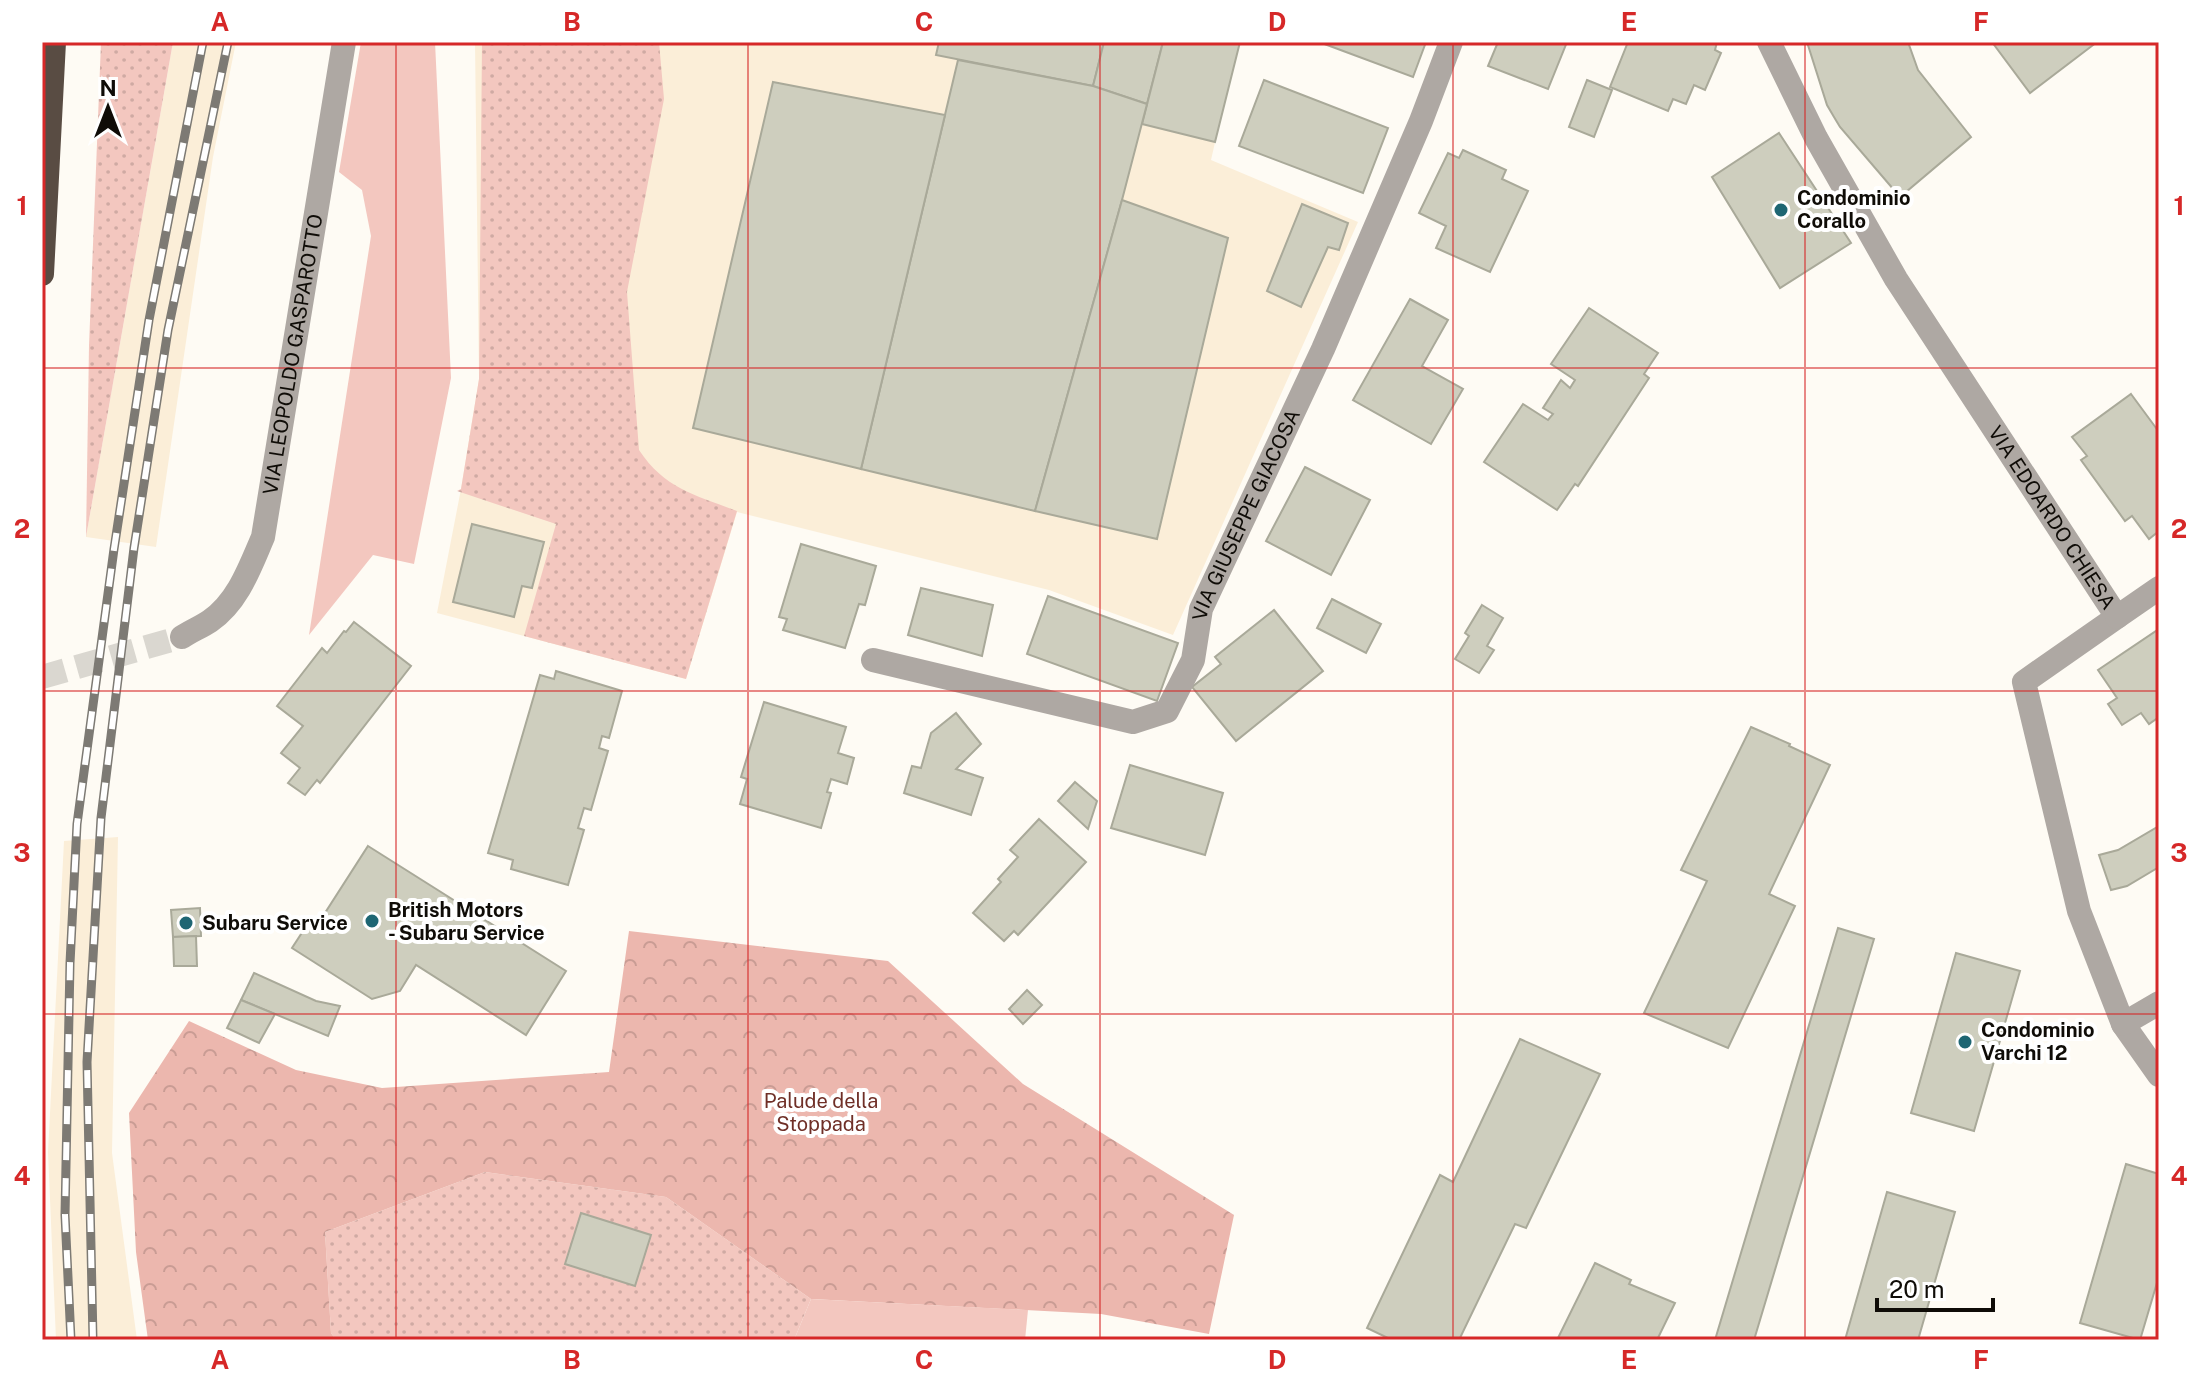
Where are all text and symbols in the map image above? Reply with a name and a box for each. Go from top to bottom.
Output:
text: A [211,6,230,37]
text: B [563,6,581,37]
text: C [915,6,933,37]
text: D [1268,6,1286,37]
text: E [1621,6,1637,37]
text: F [1973,6,1989,37]
north arrow [68,68,148,148]
text: N [99,75,117,101]
place label: Condominio Corallo [1797,186,1910,233]
text: 1 [16,190,28,221]
text: 1 [2173,190,2185,221]
marker: Condominio Corallo [1772,201,1790,219]
street label: VIA LEOPOLDO GASPAROTTO [258,212,328,497]
street label: VIA GIUSEPPE GIACOSA [1187,405,1305,622]
street label: VIA EDOARDO CHIESA [1983,421,2121,614]
text: 2 [14,513,30,544]
text: 2 [2171,513,2187,544]
text: 3 [13,837,31,868]
text: 3 [2170,837,2188,868]
place label: British Motors - Subaru Service [388,898,545,945]
place label: Subaru Service [202,911,348,935]
marker: British Motors - Subaru Service [363,912,381,930]
marker: Subaru Service [177,914,195,932]
place label: Condominio Varchi 12 [1981,1018,2094,1065]
marker: Condominio Varchi 12 [1956,1033,1974,1051]
park label: Palude della Stoppada [764,1089,878,1136]
text: 4 [13,1160,31,1191]
text: 4 [2170,1160,2188,1191]
scale bar [1877,1262,1993,1312]
text: 20 m [1889,1275,1945,1303]
text: A [211,1344,230,1375]
text: B [563,1344,581,1375]
text: C [915,1344,933,1375]
text: D [1268,1344,1286,1375]
text: E [1621,1344,1637,1375]
text: F [1973,1344,1989,1375]

